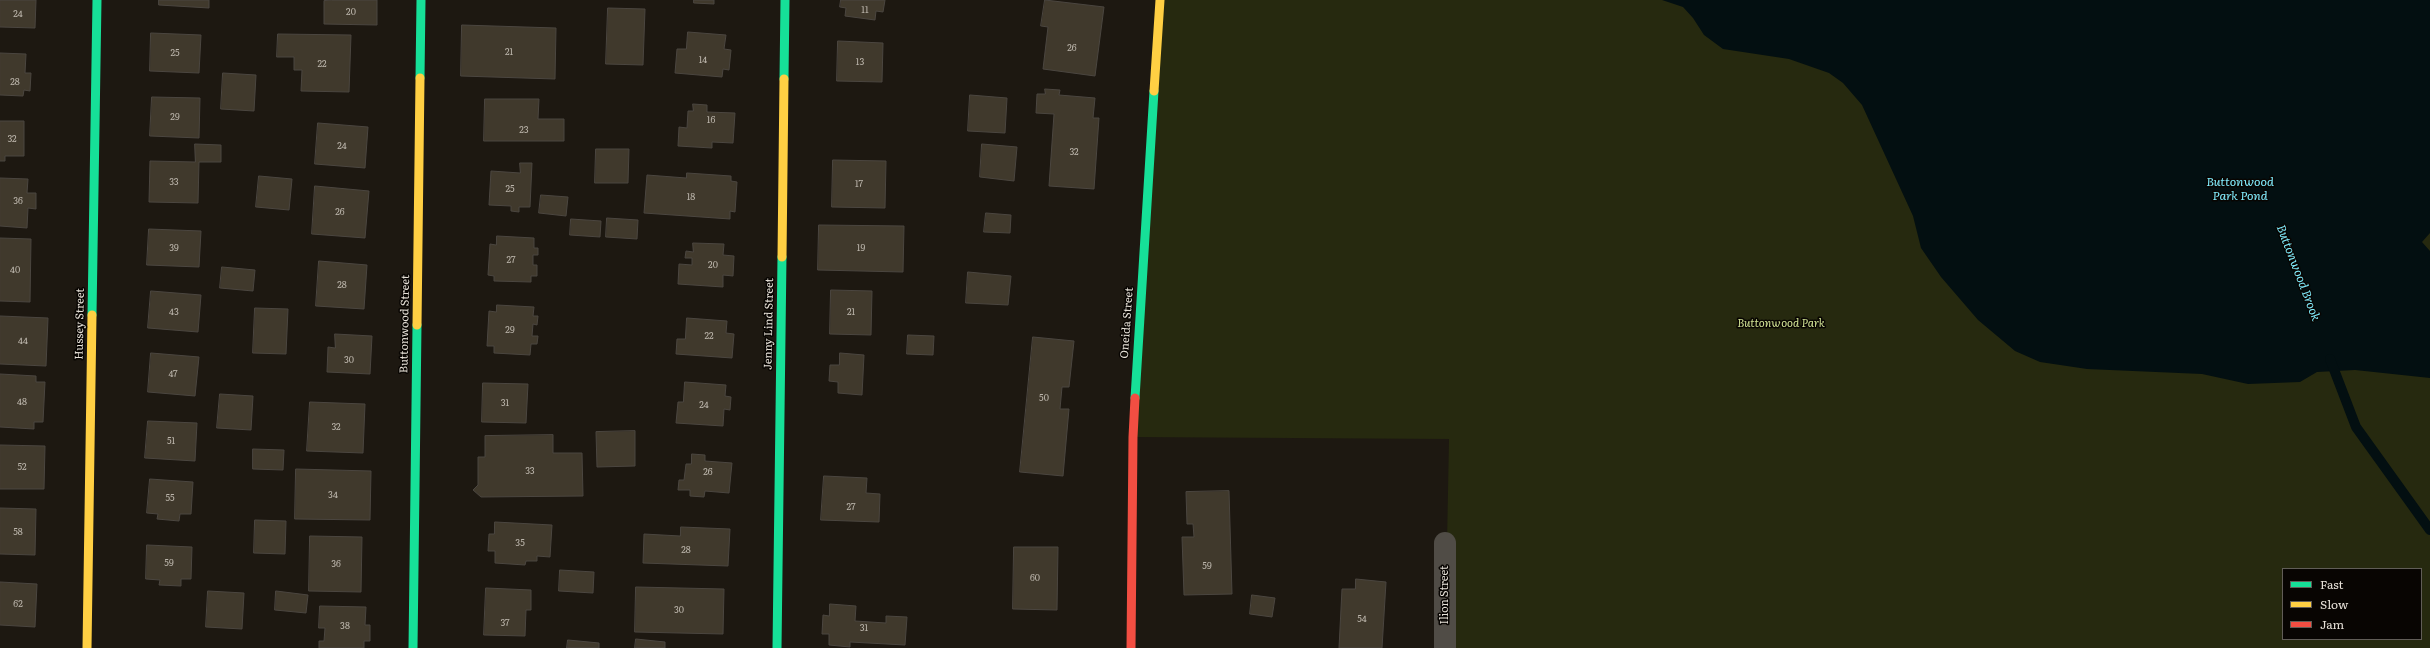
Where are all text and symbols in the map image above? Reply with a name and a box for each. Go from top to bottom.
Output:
house number: 11 [861,5,869,15]
house number: 20 [346,7,356,17]
house number: 24 [13,9,23,19]
house number: 26 [1067,43,1077,53]
house number: 21 [505,47,513,57]
house number: 25 [170,48,180,58]
house number: 14 [699,55,707,65]
house number: 13 [856,57,864,67]
house number: 22 [317,59,327,69]
house number: 28 [10,77,20,87]
house number: 29 [170,112,180,122]
house number: 16 [707,115,715,125]
house number: 23 [519,125,529,135]
house number: 32 [7,134,17,144]
house number: 24 [337,141,347,151]
house number: 32 [1069,147,1079,157]
water label: Buttonwood Park Pond [2206,175,2274,203]
house number: 33 [169,177,179,187]
house number: 17 [855,179,863,189]
house number: 25 [505,184,515,194]
house number: 18 [687,192,695,202]
house number: 36 [13,196,23,206]
house number: 26 [335,207,345,217]
water label: Buttonwood Brook [2273,223,2323,323]
house number: 39 [169,243,179,253]
house number: 19 [857,243,865,253]
house number: 27 [506,255,516,265]
house number: 20 [708,260,718,270]
house number: 40 [10,265,20,275]
street label: Buttonwood Street [398,275,412,373]
street label: Jenny Lind Street [762,278,776,370]
house number: 28 [337,280,347,290]
street label: Oneida Street [1118,287,1136,359]
street label: Hussey Street [73,288,87,360]
house number: 43 [169,307,179,317]
house number: 21 [847,307,855,317]
park label: Buttonwood Park [1737,317,1825,331]
house number: 29 [505,325,515,335]
house number: 22 [704,331,714,341]
house number: 44 [18,336,28,346]
house number: 30 [344,355,354,365]
house number: 47 [168,369,178,379]
house number: 50 [1039,393,1049,403]
house number: 48 [17,397,27,407]
house number: 31 [501,398,509,408]
house number: 24 [699,400,709,410]
house number: 32 [331,422,341,432]
house number: 51 [167,436,175,446]
house number: 52 [17,462,27,472]
house number: 33 [525,466,535,476]
house number: 26 [703,467,713,477]
house number: 34 [328,490,338,500]
house number: 55 [165,493,175,503]
house number: 27 [846,502,856,512]
house number: 58 [13,527,23,537]
house number: 35 [515,538,525,548]
house number: 28 [681,545,691,555]
house number: 59 [164,558,174,568]
house number: 36 [331,559,341,569]
house number: 59 [1202,561,1212,571]
street label: Ilion Street [1438,565,1452,625]
legend [2282,568,2422,640]
house number: 60 [1030,573,1040,583]
text: Fast [2320,575,2343,593]
text: Slow [2320,595,2348,613]
house number: 62 [13,599,23,609]
house number: 30 [674,605,684,615]
house number: 54 [1357,614,1367,624]
text: Jam [2320,615,2344,633]
house number: 37 [500,618,510,628]
house number: 38 [340,621,350,631]
house number: 31 [860,623,868,633]

